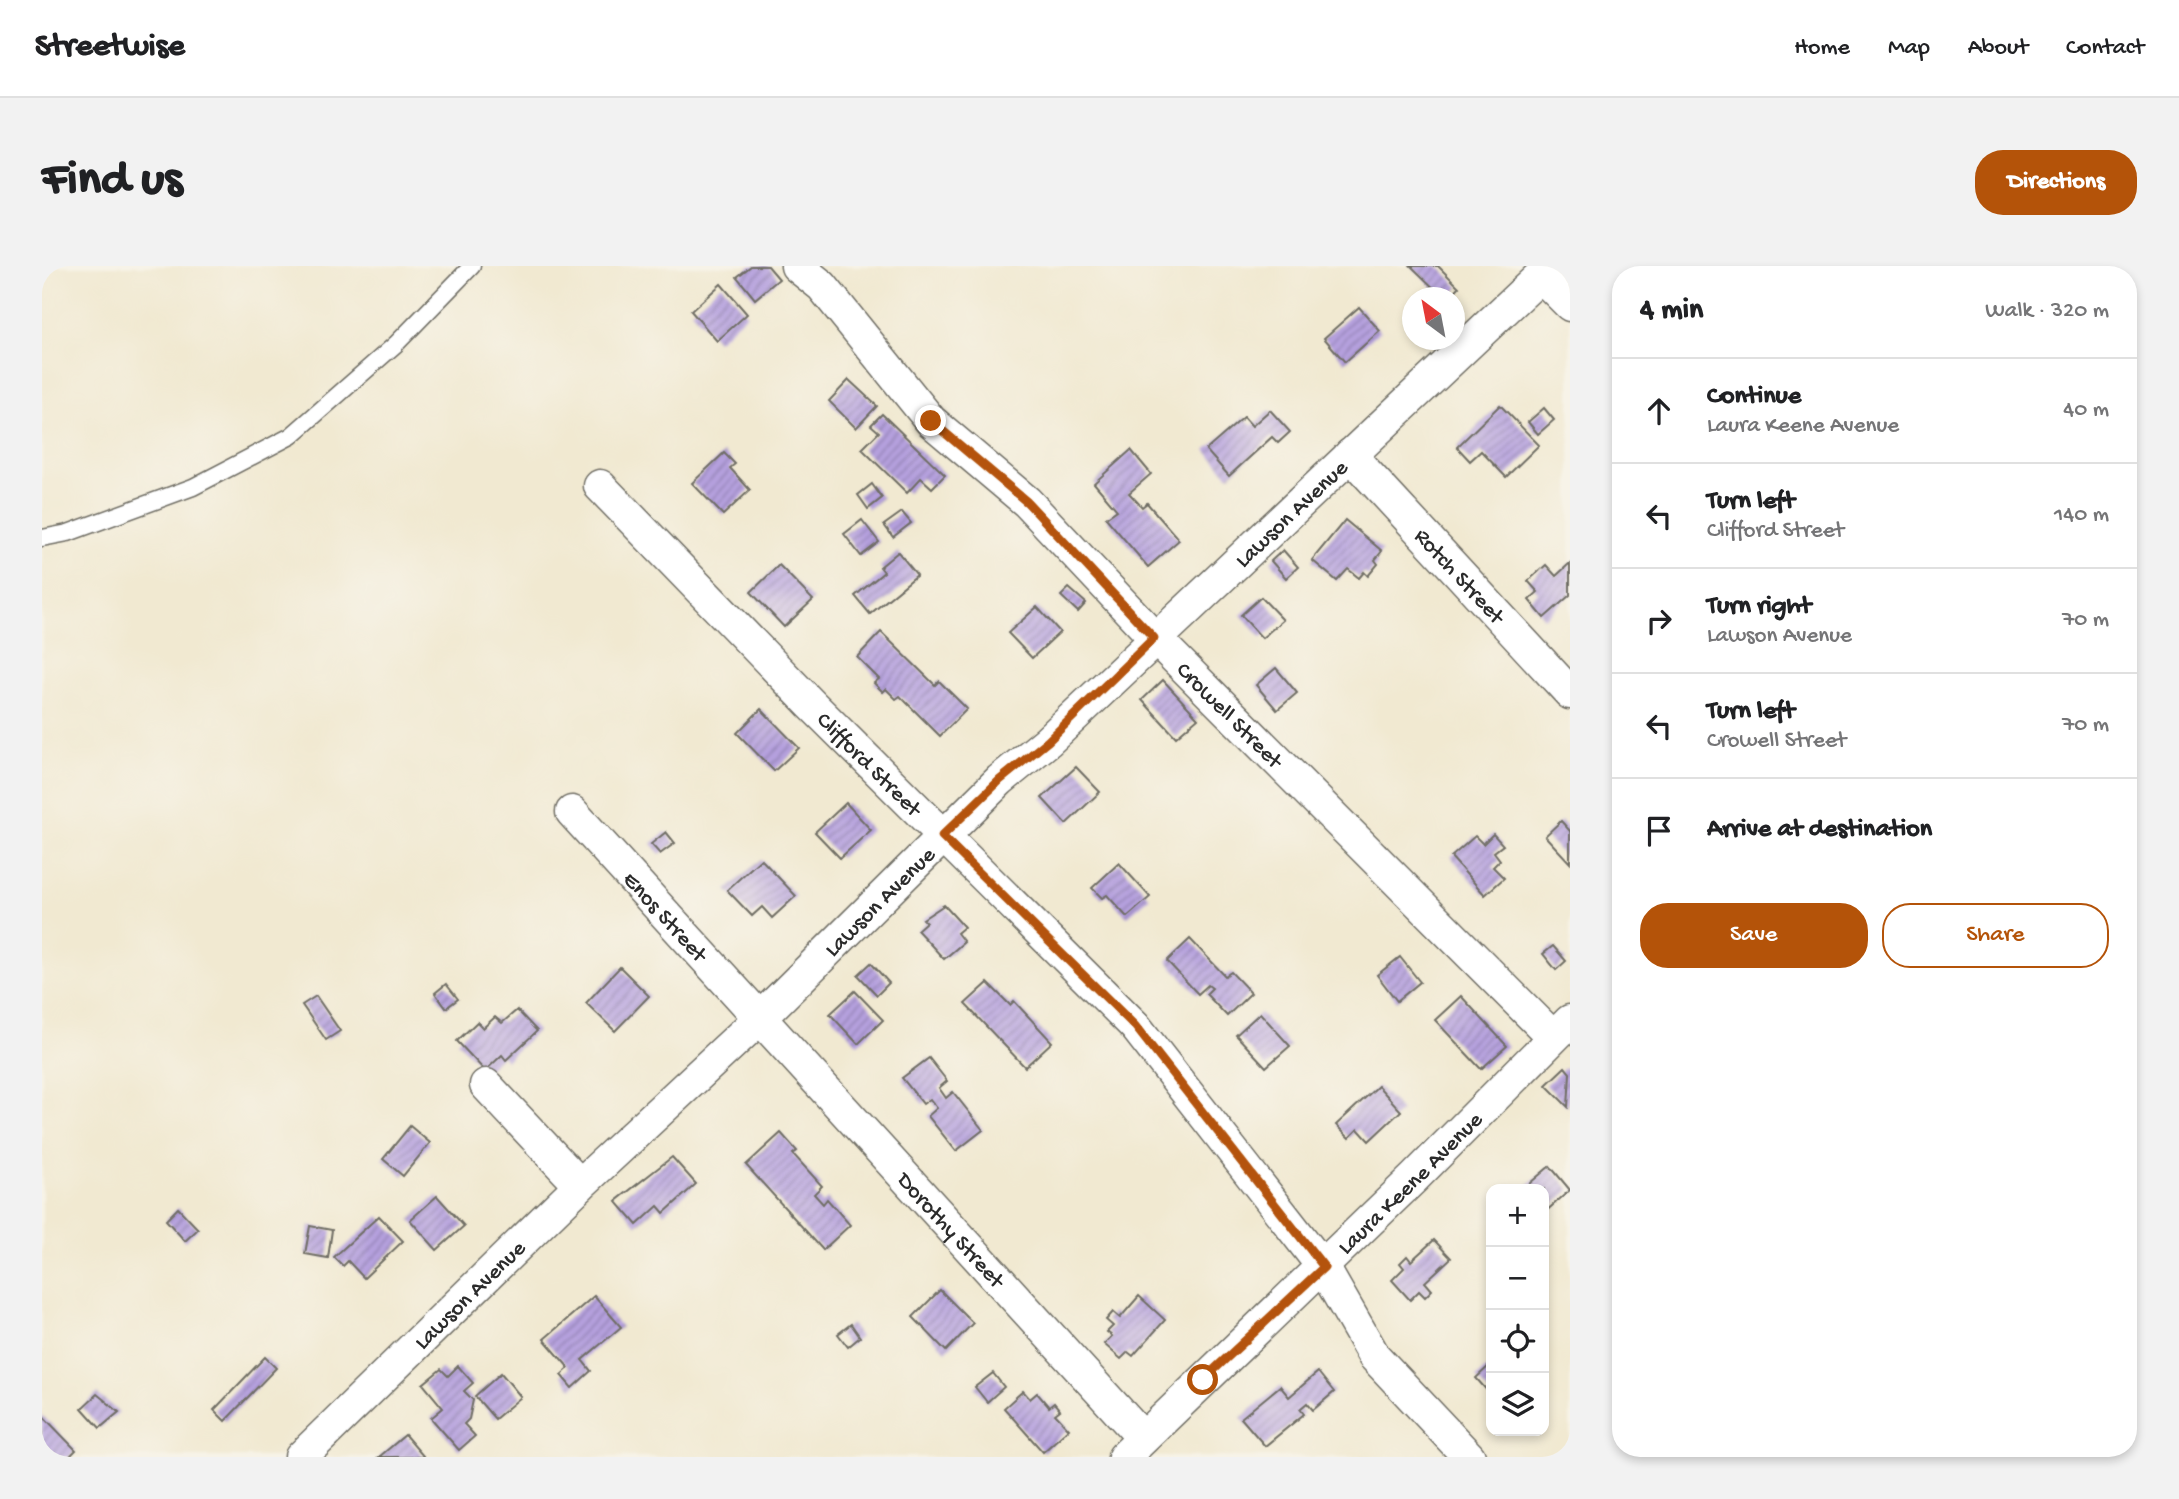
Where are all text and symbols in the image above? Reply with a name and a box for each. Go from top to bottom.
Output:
text: Streetwise [35,29,185,67]
text: Home [1794,34,1850,63]
text: Map [1888,34,1930,63]
text: About [1968,34,2028,63]
text: Contact [2066,34,2144,63]
button: Directions [1975,150,2137,215]
text: Find us [42,153,182,211]
north arrow [1402,287,1465,350]
text: 4 min [1640,294,1703,329]
text: Walk · 320 m [1985,298,2109,325]
text: Continue [1707,382,1801,413]
icon: ahead [1640,392,1678,430]
text: 40 m [2063,397,2109,424]
route end [915,405,946,436]
text: Laura Keene Avenue [1707,413,1899,440]
street label: Lawson Avenue [1230,455,1355,575]
text: Turn left [1707,487,1795,518]
icon: left [1640,497,1678,535]
text: 140 m [2054,502,2109,529]
text: Clifford Street [1707,518,1844,545]
street label: Rotch Street [1407,524,1510,632]
text: Turn right [1707,592,1811,623]
icon: right [1640,602,1678,640]
text: 70 m [2062,607,2109,634]
text: Lawson Avenue [1707,623,1852,650]
street label: Crowell Street [1169,657,1288,776]
text: Turn left [1707,697,1795,728]
icon: left [1640,707,1678,745]
street label: Clifford Street [810,708,927,824]
text: 70 m [2062,712,2109,739]
text: Crowell Street [1707,728,1846,755]
icon: arrive [1640,812,1678,850]
text: Arrive at destination [1707,815,1932,846]
street label: Lawson Avenue [820,842,943,964]
street label: Enos Street [616,867,713,970]
button: Save [1640,903,1868,968]
button: Share [1882,903,2109,968]
street label: Laura Keene Avenue [1333,1106,1490,1261]
street label: Dorothy Street [889,1166,1010,1296]
map controls [1486,1184,1549,1436]
button: + [1486,1184,1549,1247]
street label: Lawson Avenue [410,1235,533,1356]
button: − [1486,1247,1549,1310]
button: locate [1486,1310,1549,1373]
route start [1187,1364,1218,1395]
button: layers [1486,1373,1549,1436]

